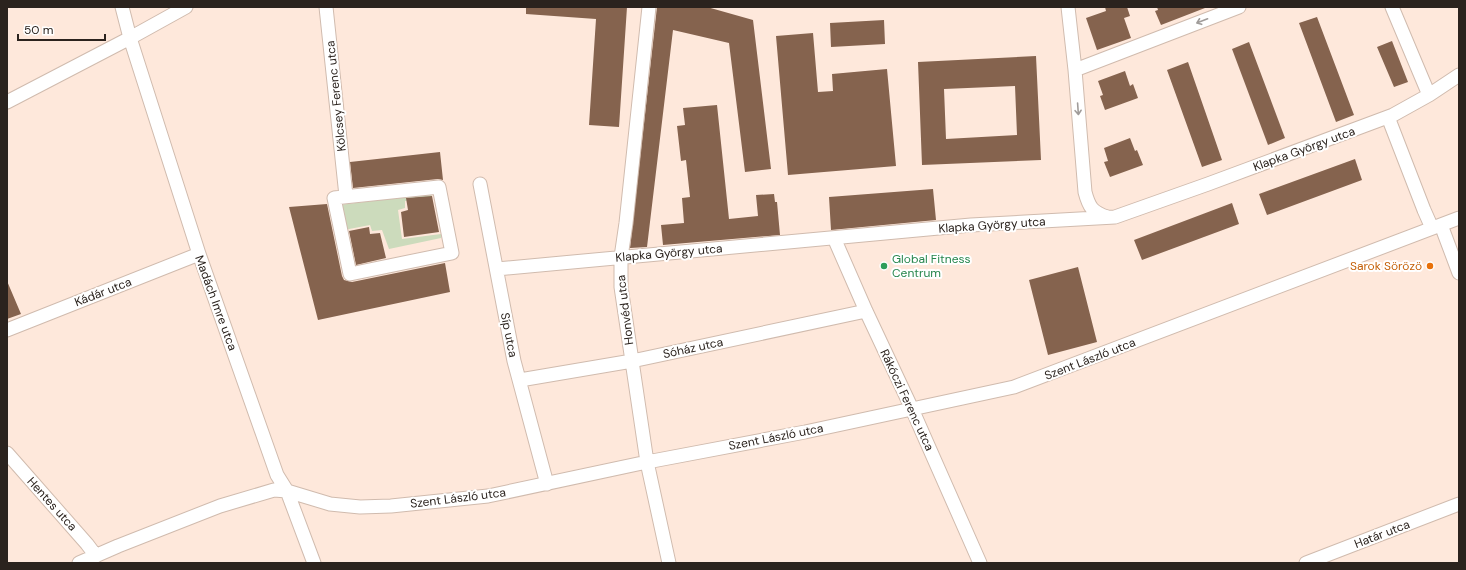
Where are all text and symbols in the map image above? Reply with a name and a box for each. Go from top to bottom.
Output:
scale bar [18,16,105,42]
one-way arrow [1197,17,1209,25]
text: 50 m [24,22,53,38]
street label: Kölcsey Ferenc utca [322,40,350,152]
one-way arrow [1075,102,1082,115]
street label: Klapka György utca [1251,123,1357,175]
street label: Klapka György utca [938,213,1046,237]
street label: Klapka György utca [615,240,723,266]
place label: Global Fitness Centrum [892,251,971,281]
street label: Madách Imre utca [191,253,241,353]
place label: Sarok Sörözö [1350,258,1422,274]
marker: Global Fitness Centrum [879,261,889,271]
marker: Sarok Sörözö [1425,261,1435,271]
street label: Kádár utca [72,274,134,310]
street label: Honvéd utca [613,274,637,346]
street label: Síp utca [497,311,521,359]
street label: Sóház utca [662,334,724,362]
street label: Szent László utca [1042,334,1138,384]
street label: Rákóczi Ferenc utca [876,347,938,453]
street label: Szent László utca [727,420,825,454]
street label: Hentes utca [24,474,80,534]
street label: Szent László utca [409,484,507,512]
street label: Határ utca [1352,516,1412,552]

